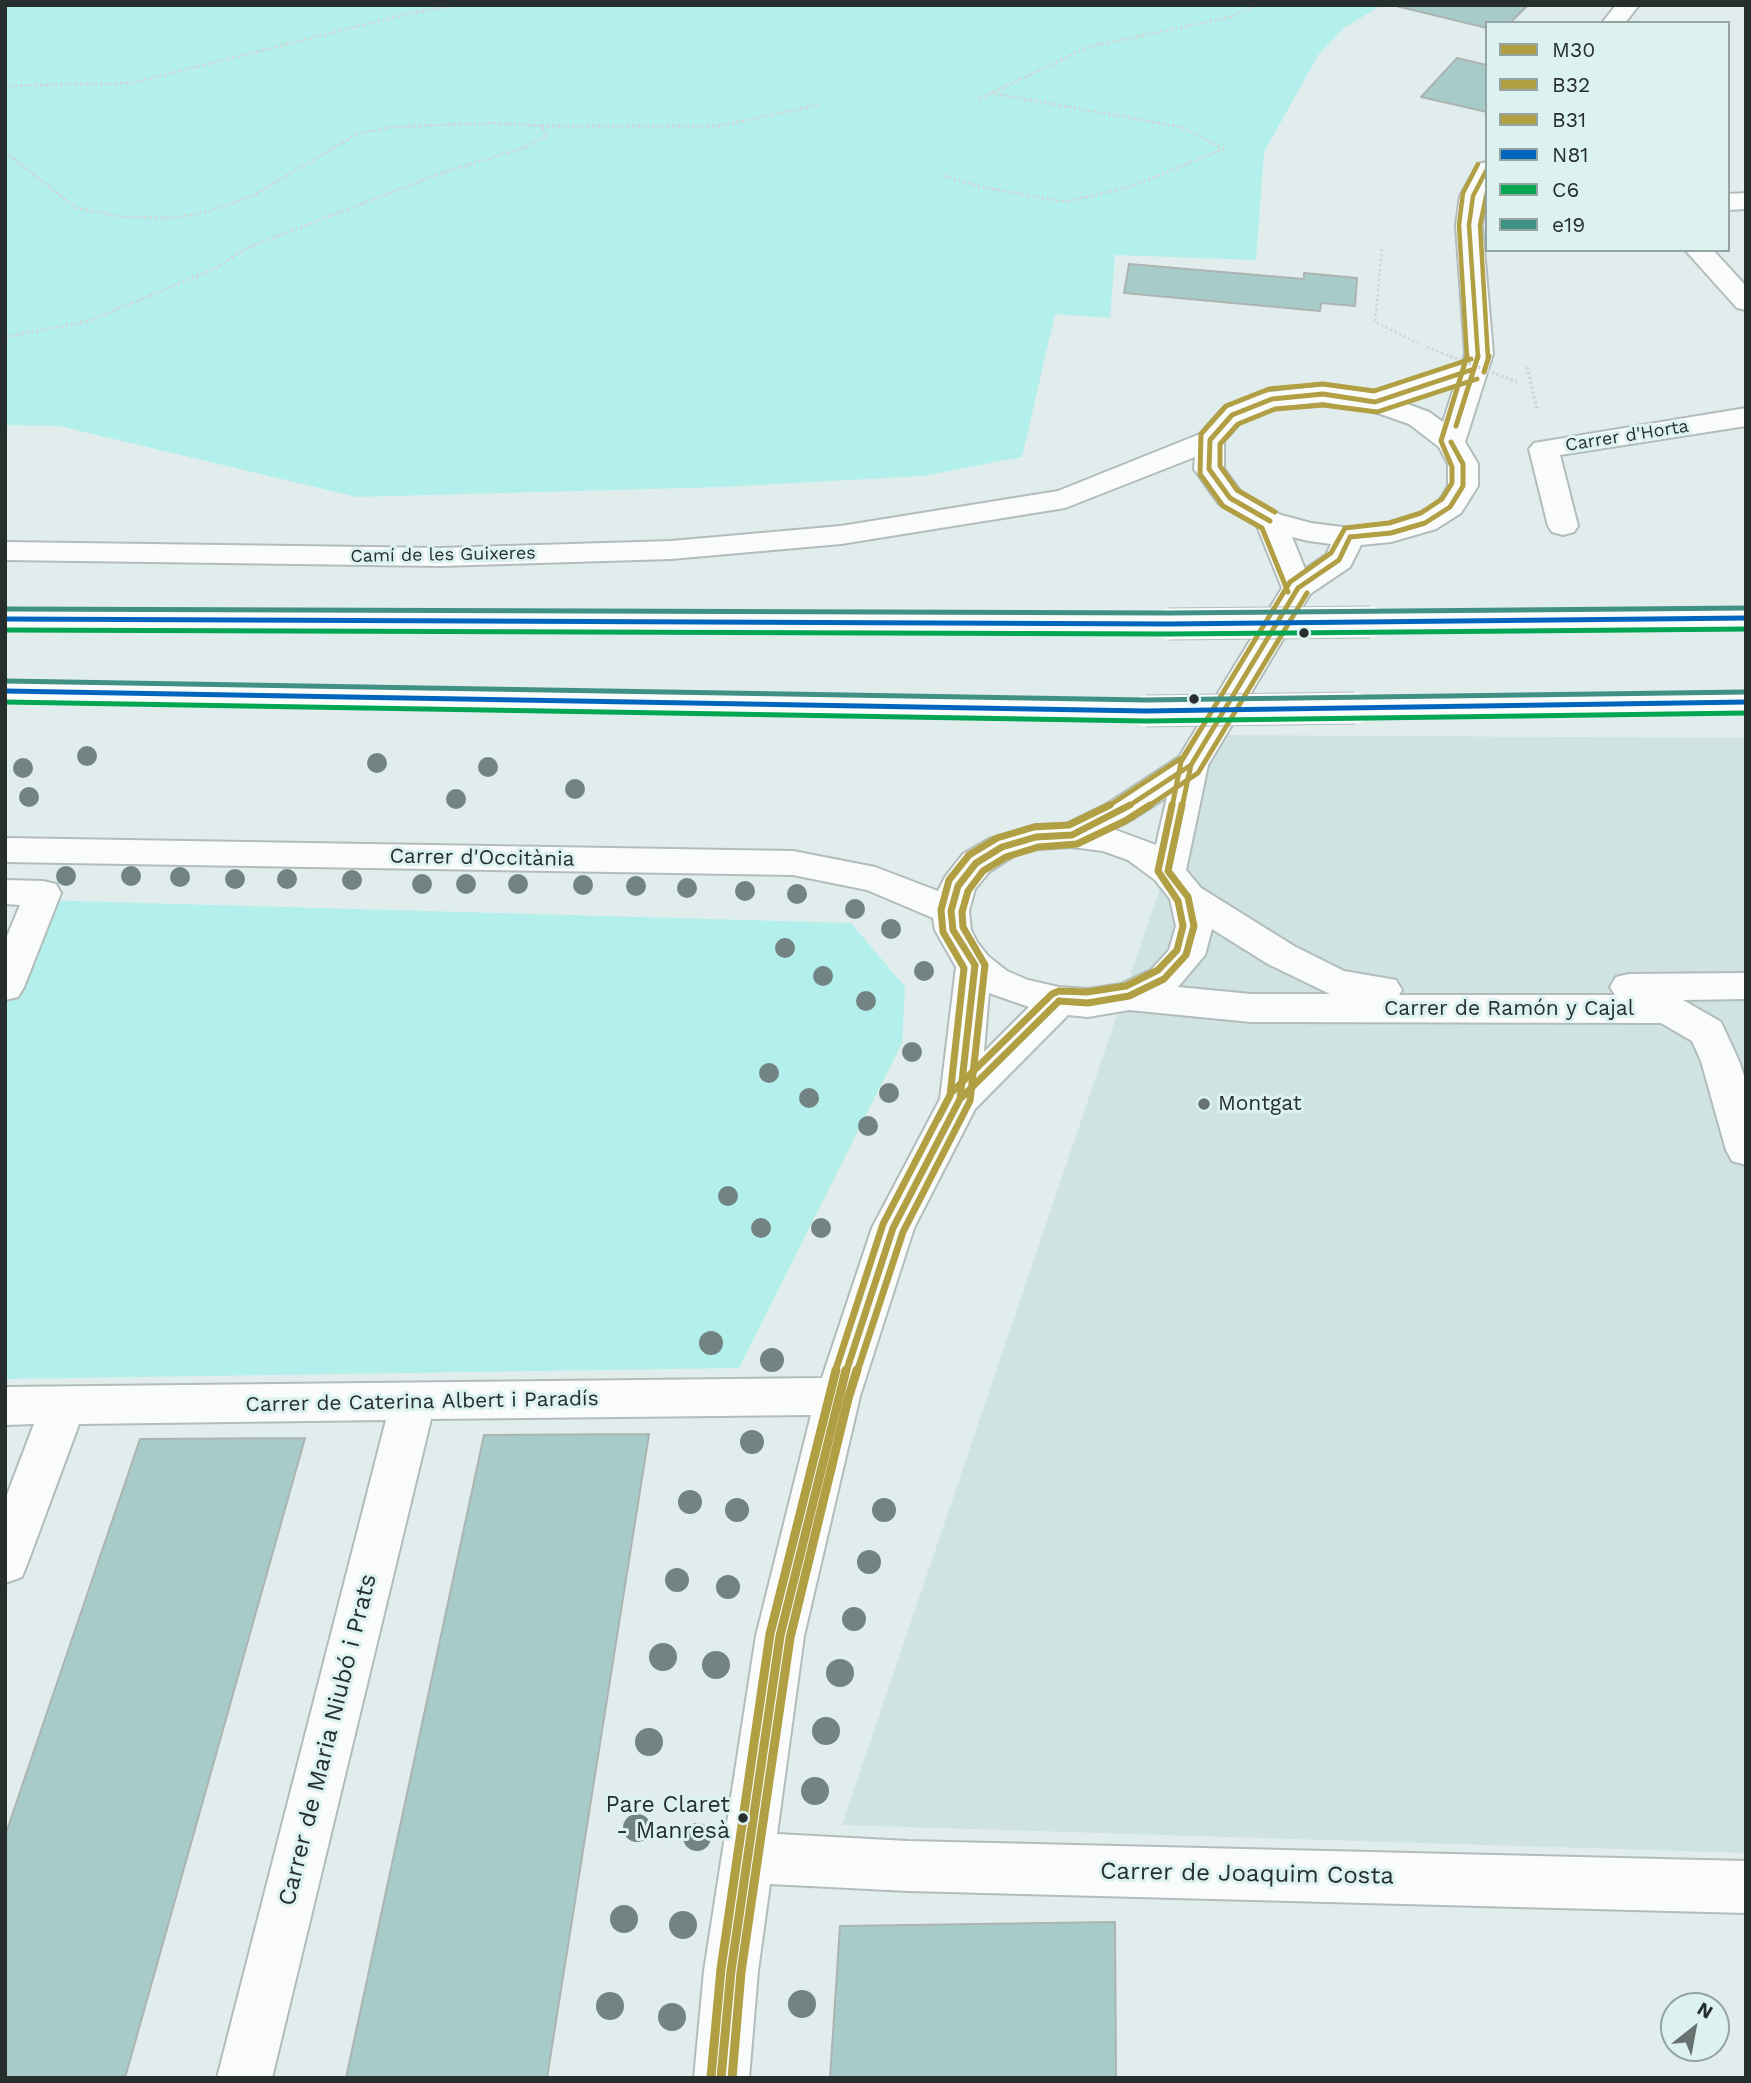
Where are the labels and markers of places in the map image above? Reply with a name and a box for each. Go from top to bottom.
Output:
unlabelled marker [1297,626,1311,640]
unlabelled marker [1187,692,1201,706]
place label: Montgat [1218,1091,1301,1117]
marker: Montgat [1196,1096,1212,1112]
place label: Pare Claret - Manresà [605,1791,730,1845]
marker: Pare Claret - Manresà [736,1811,750,1825]

